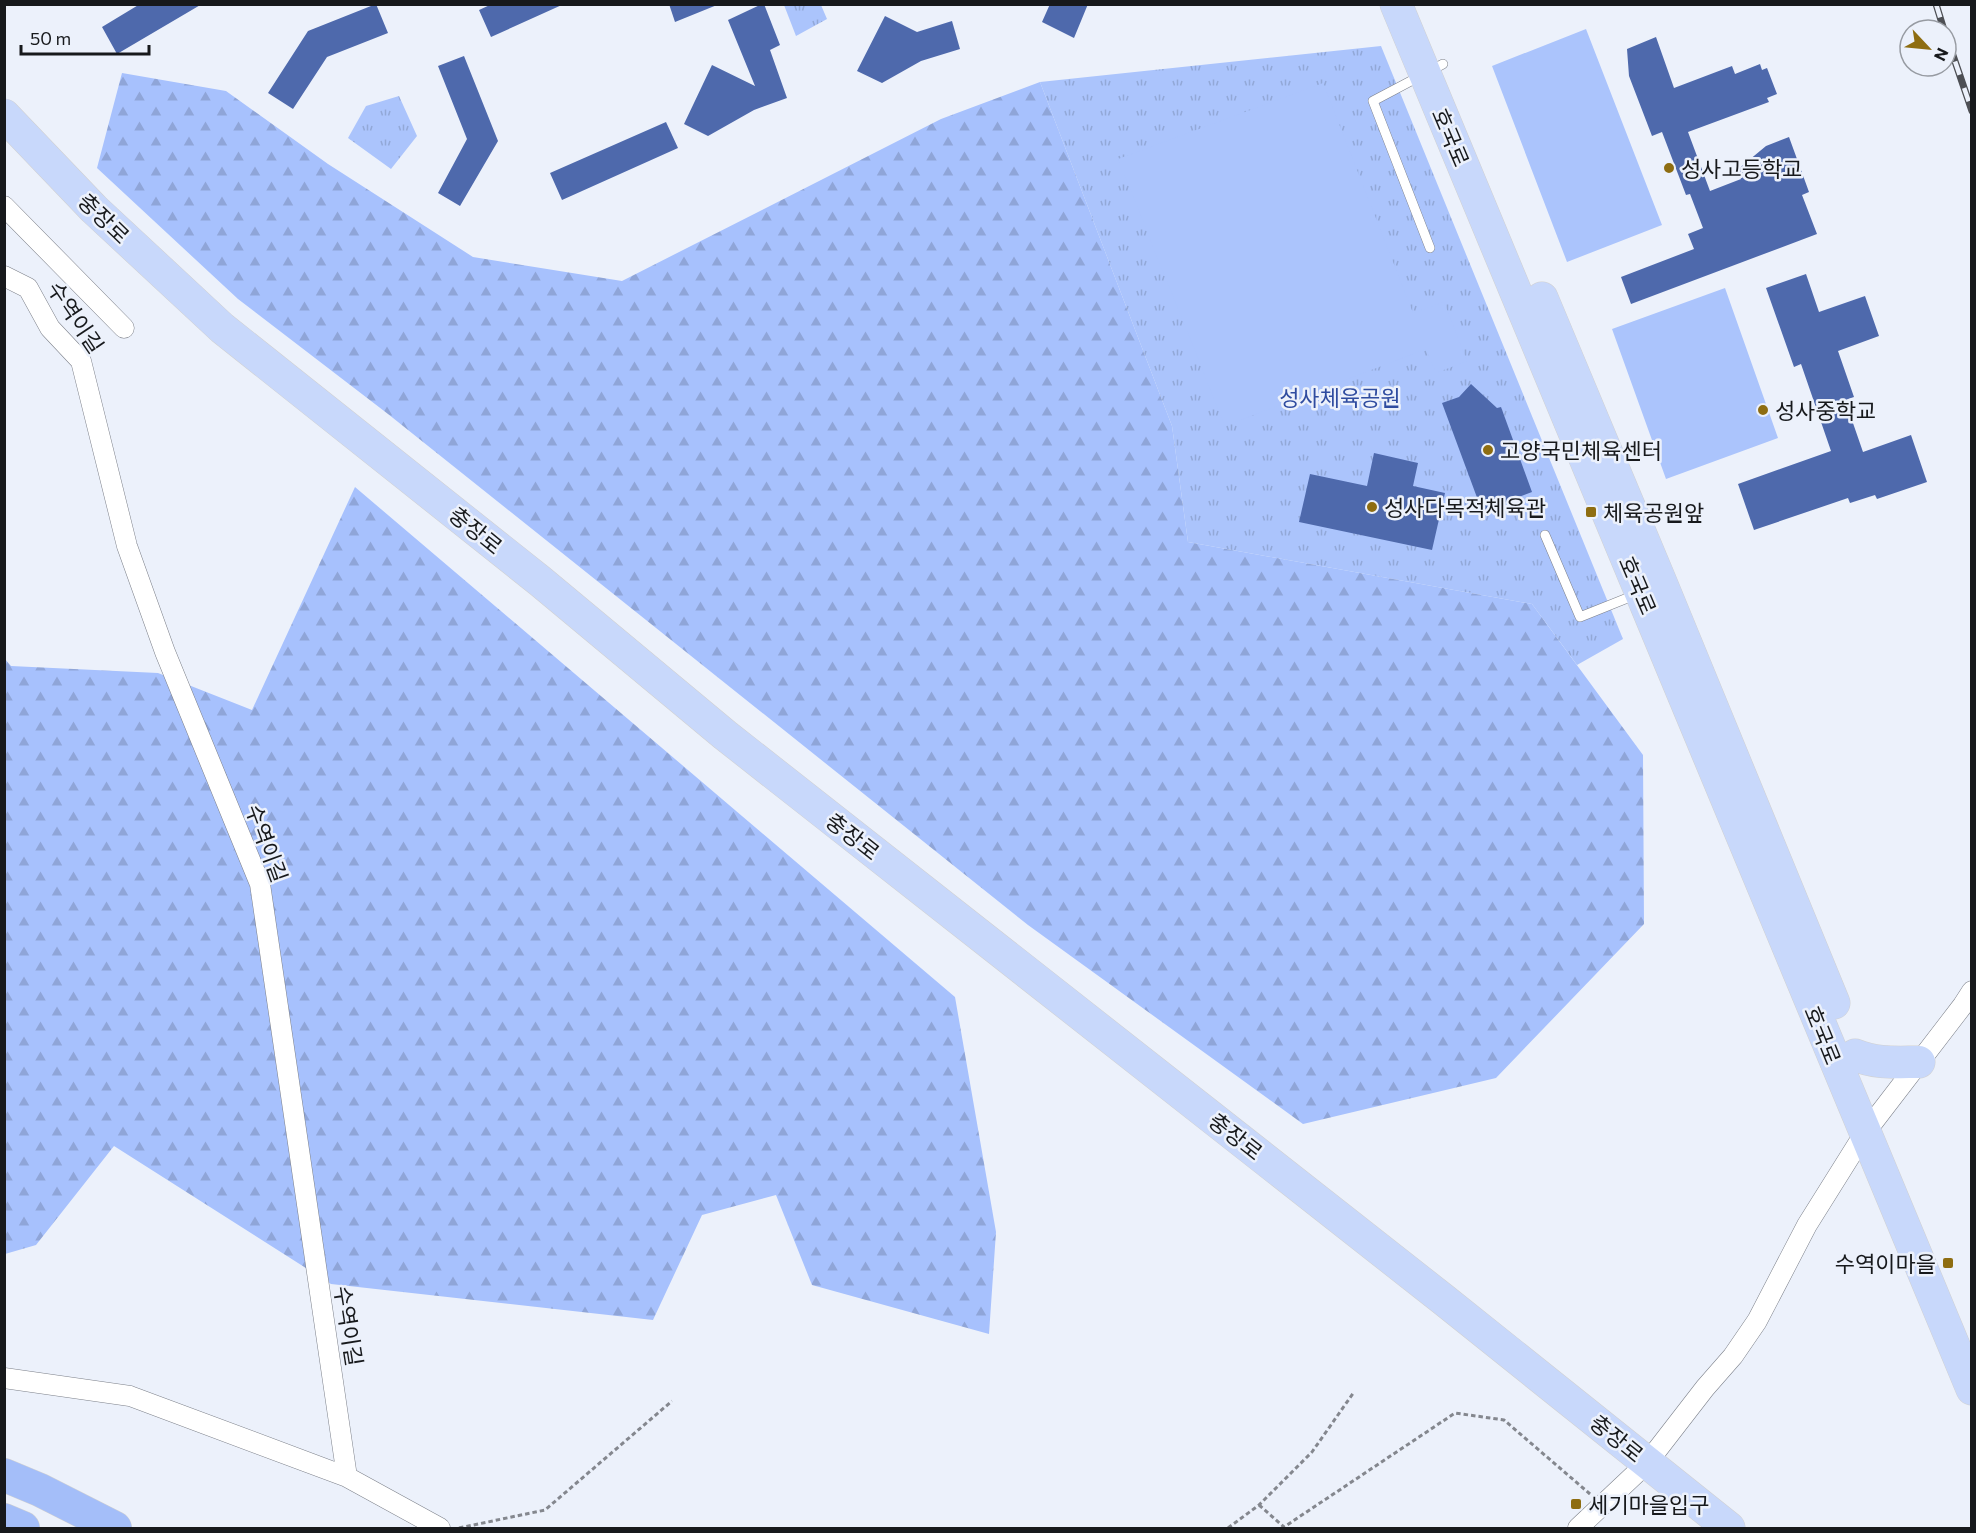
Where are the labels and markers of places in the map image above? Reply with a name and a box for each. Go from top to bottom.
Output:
place label: 성사고등학교 [1681,155,1802,182]
marker: 성사고등학교 [1662,161,1676,175]
place label: 성사중학교 [1775,397,1876,424]
marker: 성사중학교 [1756,403,1770,417]
place label: 고양국민체육센터 [1500,437,1662,464]
marker: 고양국민체육센터 [1481,443,1495,457]
place label: 성사다목적체육관 [1384,494,1546,521]
place label: 체육공원앞 [1603,499,1704,526]
marker: 성사다목적체육관 [1365,500,1379,514]
marker: 체육공원앞 [1584,505,1598,519]
place label: 수역이마을 [1835,1250,1936,1277]
marker: 수역이마을 [1941,1256,1955,1270]
place label: 세기마을입구 [1588,1491,1709,1518]
marker: 세기마을입구 [1569,1497,1583,1511]

